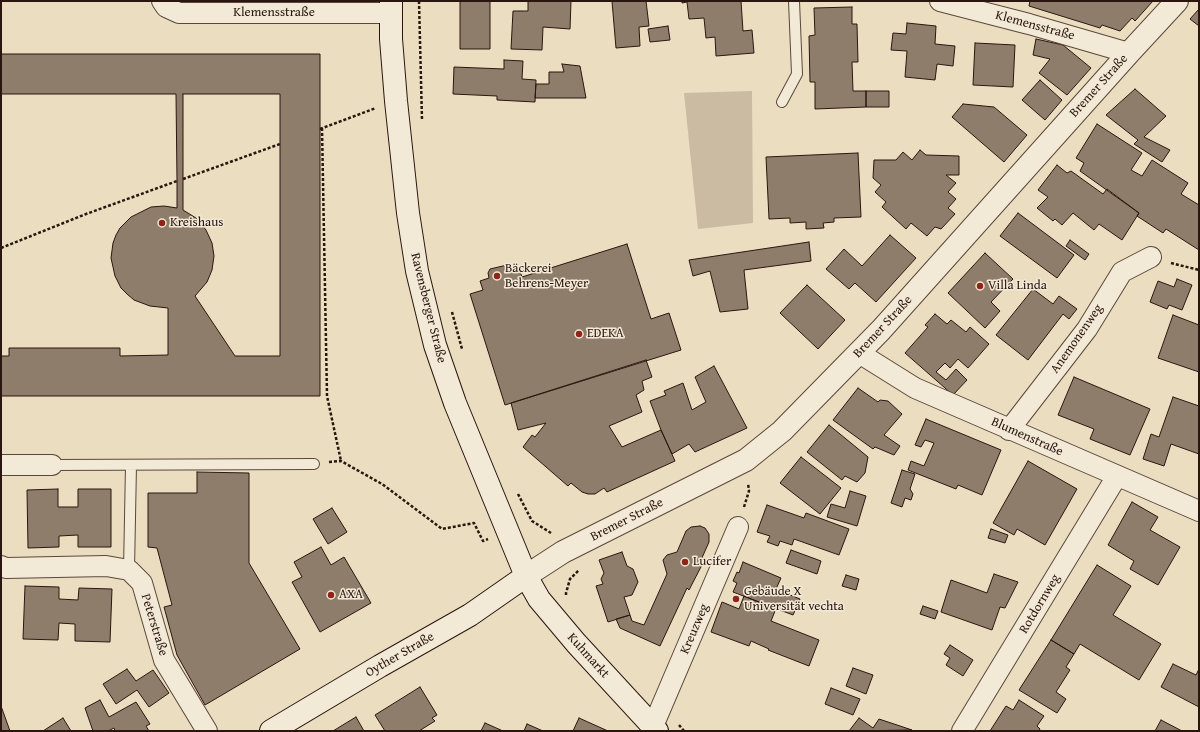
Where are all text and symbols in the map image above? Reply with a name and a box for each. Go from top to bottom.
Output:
street label: Klemensstraße [233,5,315,21]
street label: Klemensstraße [994,8,1076,44]
street label: Bremer Straße [1067,51,1131,121]
place label: Kreishaus [170,215,223,231]
marker: Kreishaus [157,218,167,228]
street label: Ravensberger Straße [407,251,449,365]
place label: Bäckerei Behrens-Meyer [505,261,588,292]
marker: Bäckerei Behrens-Meyer [492,271,502,281]
place label: Villa Linda [988,278,1047,294]
marker: Villa Linda [975,281,985,291]
street label: Bremer Straße [850,293,916,361]
street label: Anemonenweg [1047,301,1107,377]
place label: EDEKA [587,326,624,342]
marker: EDEKA [574,329,584,339]
street label: Blumenstraße [989,414,1065,460]
street label: Bremer Straße [588,495,666,545]
place label: Lucifer [693,554,731,570]
marker: Lucifer [680,557,690,567]
street label: Rotdornweg [1016,571,1064,637]
place label: Gebäude X Universität vechta [744,584,844,615]
place label: AXA [339,587,363,603]
marker: AXA [326,590,336,600]
street label: Peterstraße [137,592,171,658]
marker: Gebäude X Universität vechta [731,594,741,604]
street label: Kreuzweg [677,601,713,657]
street label: Oyther Straße [363,629,437,681]
street label: Kuhmarkt [564,630,612,682]

